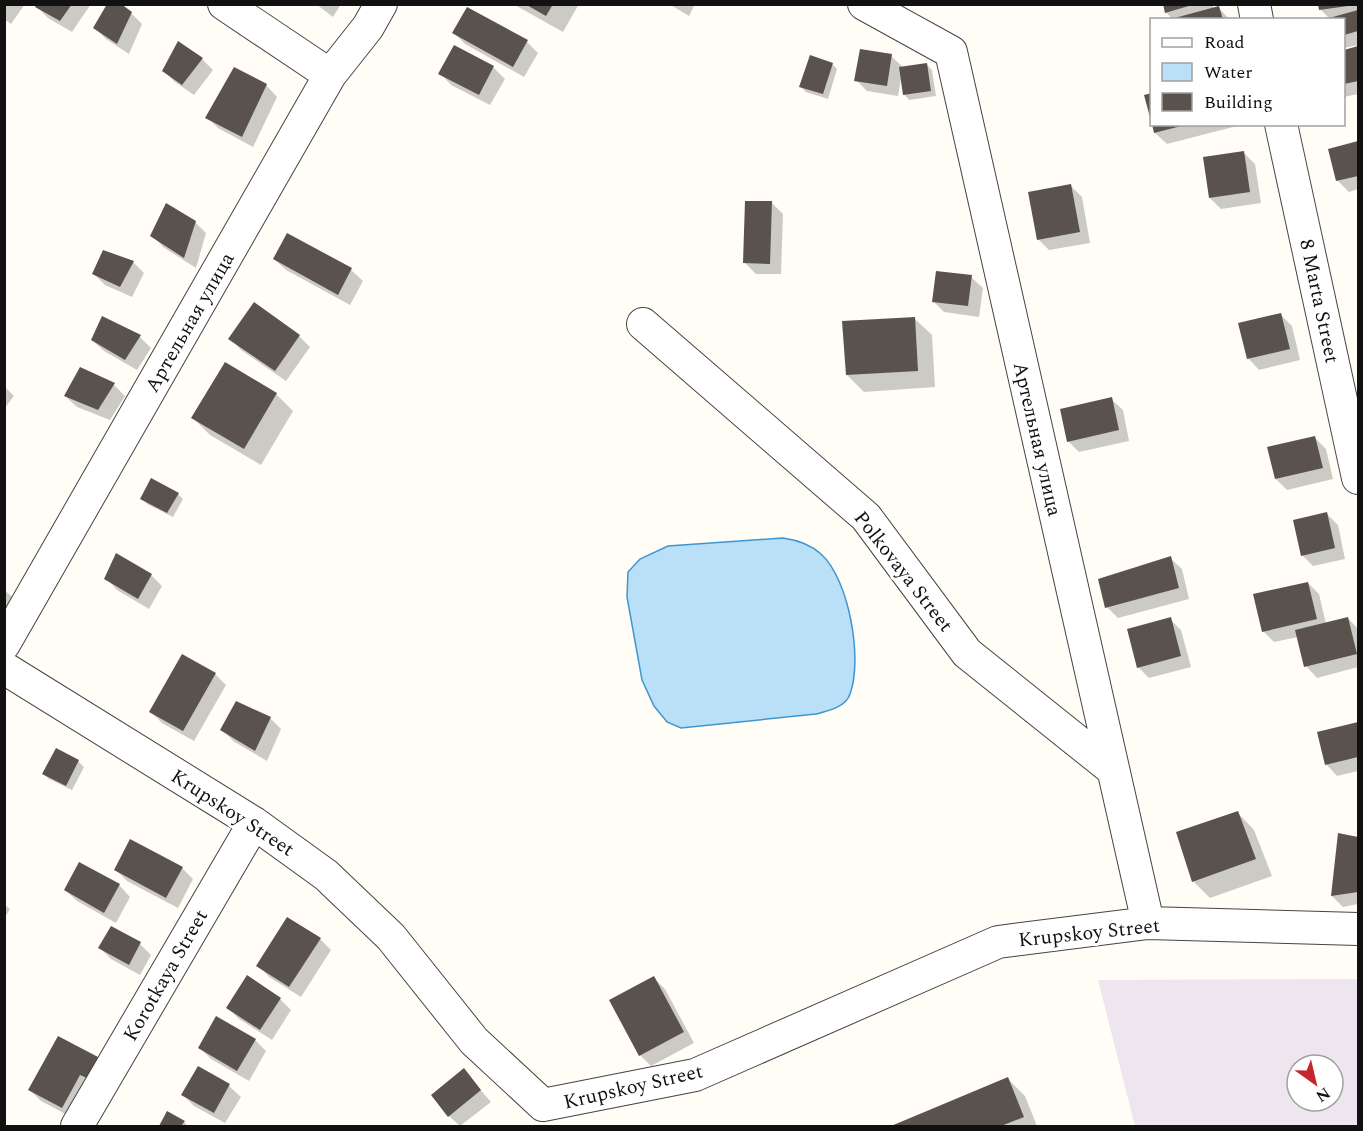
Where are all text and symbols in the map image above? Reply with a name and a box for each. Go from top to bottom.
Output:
legend [1150,18,1345,126]
text: Road [1204,29,1245,56]
text: Water [1204,59,1252,86]
text: Building [1204,89,1273,116]
street label: 8 Marta Street [1291,236,1347,366]
street label: Артельная улица [137,247,242,398]
street label: Артельная улица [1005,359,1069,520]
street label: Polkovaya Street [846,505,960,639]
street label: Krupskoy Street [165,762,300,864]
street label: Korotkaya Street [116,904,216,1047]
street label: Krupskoy Street [1017,911,1161,955]
north arrow [1285,1053,1345,1113]
street label: Krupskoy Street [561,1056,706,1118]
text: N [1311,1081,1335,1108]

